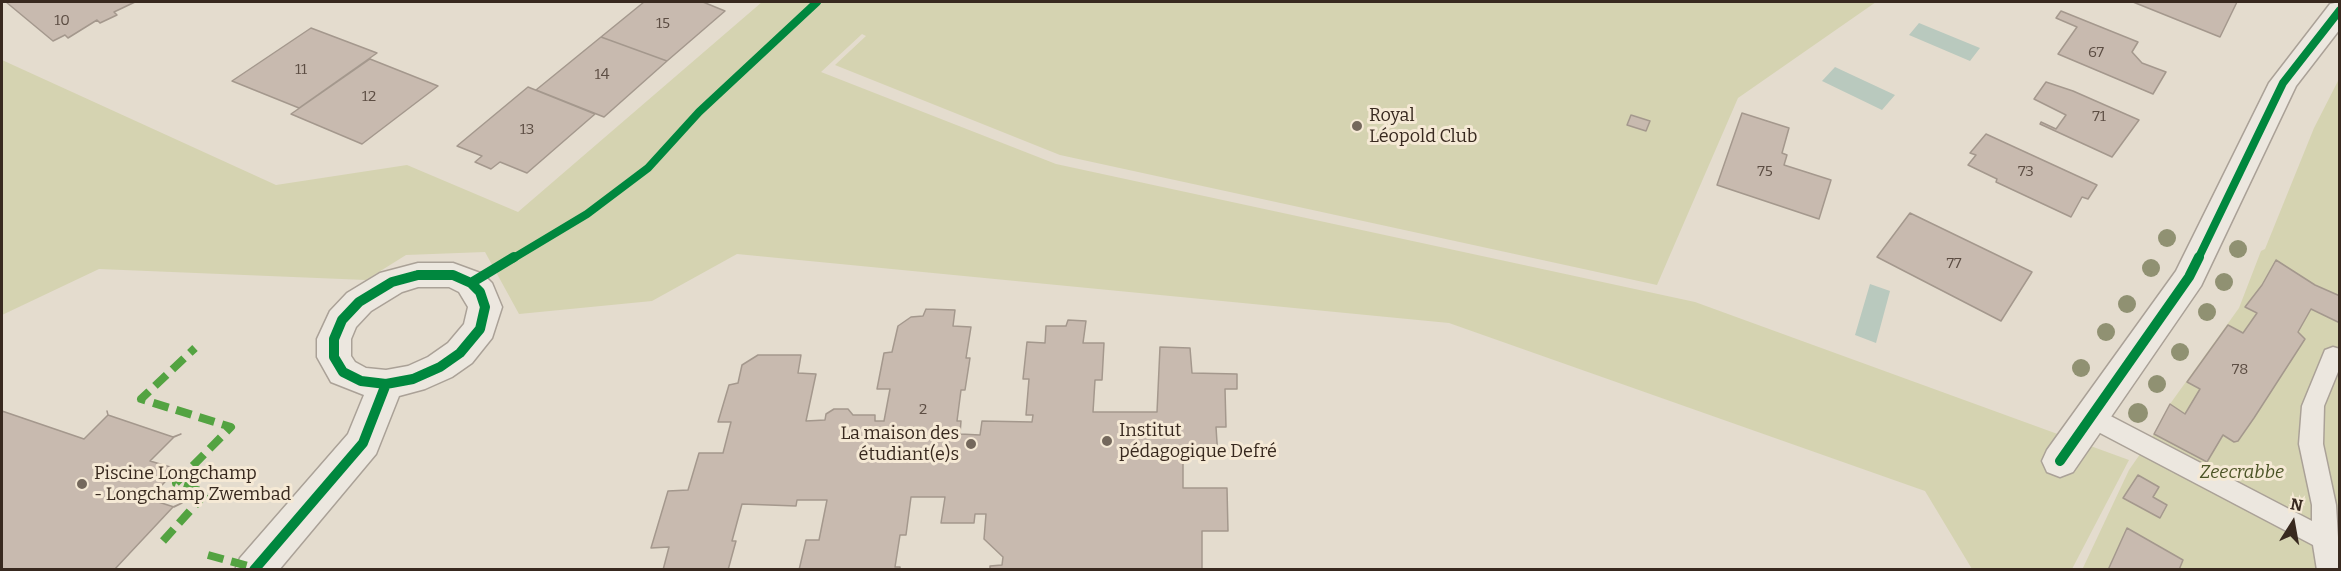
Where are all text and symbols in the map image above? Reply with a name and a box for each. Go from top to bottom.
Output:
house number: 10 [54,12,70,30]
house number: 15 [656,15,670,33]
house number: 67 [2088,44,2104,62]
house number: 11 [295,61,307,79]
house number: 14 [595,66,609,84]
house number: 12 [362,88,376,106]
place label: Royal Léopold Club [1369,105,1477,148]
house number: 71 [2092,108,2106,126]
marker: Royal Léopold Club [1350,119,1364,133]
house number: 13 [520,121,534,139]
house number: 75 [1757,163,1773,181]
house number: 73 [2018,163,2034,181]
house number: 77 [1946,255,1962,273]
house number: 78 [2232,361,2248,379]
house number: 2 [919,401,927,419]
place label: Institut pédagogique Defré [1119,420,1277,462]
place label: La maison des étudiant(e)s [840,423,959,466]
marker: Institut pédagogique Defré [1100,434,1114,448]
marker: La maison des étudiant(e)s [964,437,978,451]
park label: Zeecrabbe [2200,462,2284,484]
place label: Piscine Longchamp - Longchamp Zwembad [94,463,291,506]
marker: Piscine Longchamp - Longchamp Zwembad [75,477,89,491]
north arrow [2263,493,2323,553]
text: N [2289,494,2304,515]

